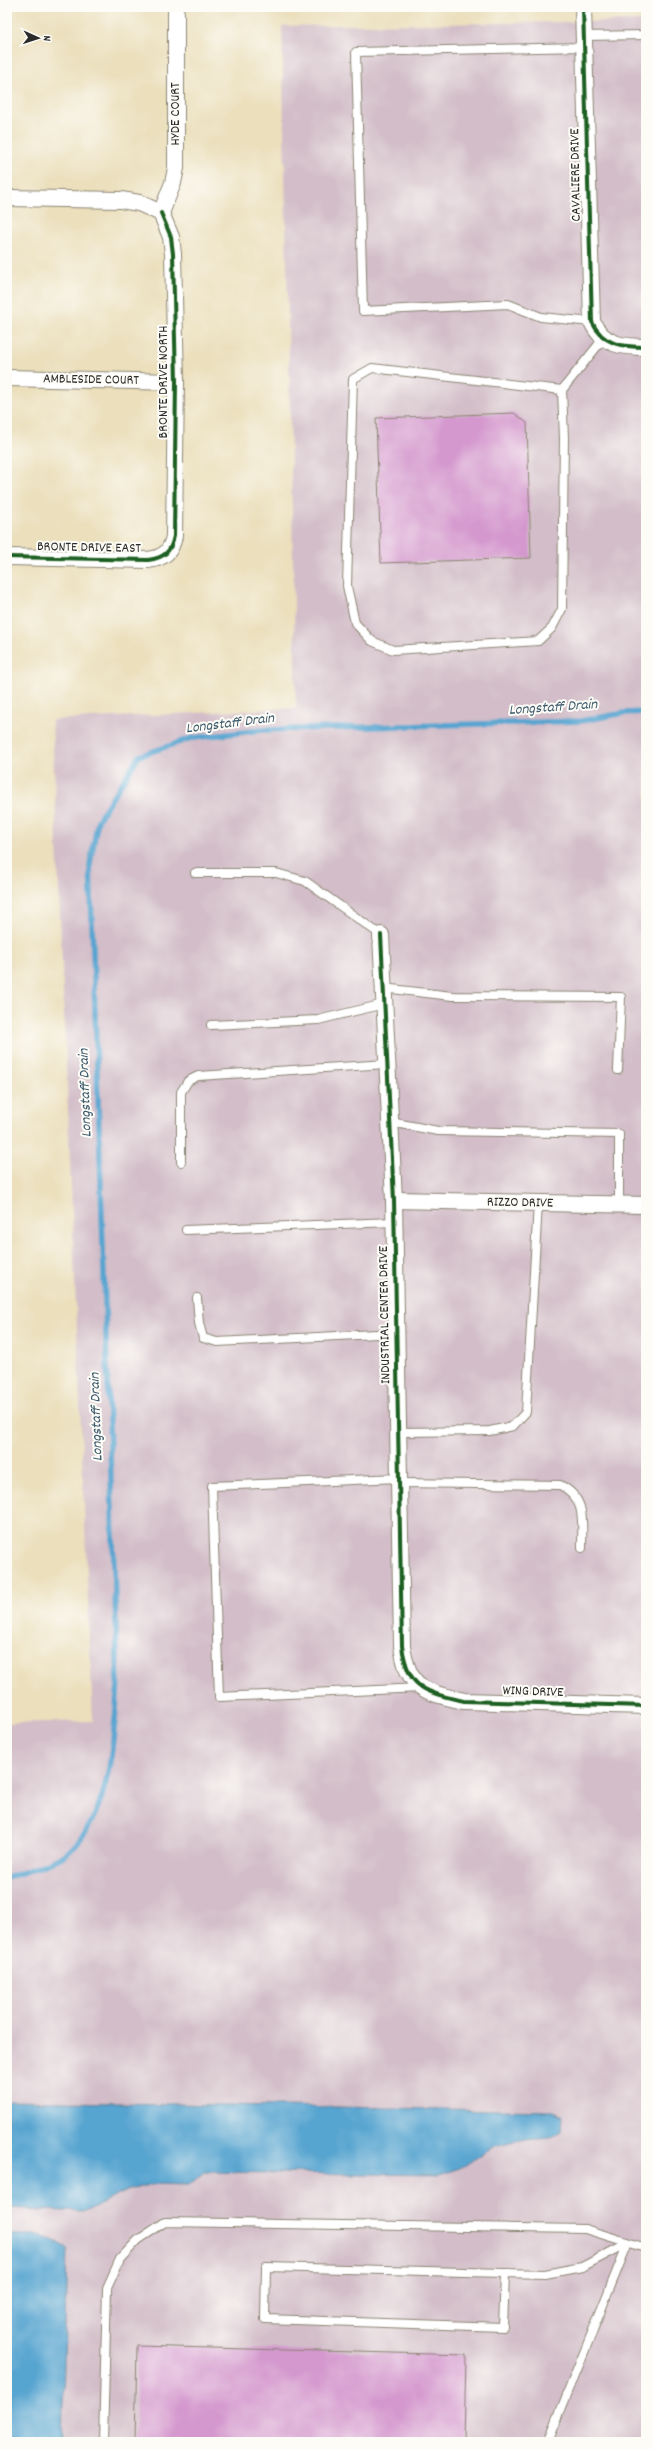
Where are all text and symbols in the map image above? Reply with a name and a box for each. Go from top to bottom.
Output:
north arrow [18,18,58,58]
text: N [38,35,54,42]
street label: HYDE COURT [166,82,186,146]
street label: CAVALIERE DRIVE [565,128,587,222]
street label: BRONTE DRIVE NORTH [154,326,174,438]
street label: AMBLESIDE COURT [43,369,140,391]
street label: BRONTE DRIVE EAST [37,537,142,559]
water label: Longstaff Drain [508,694,599,722]
water label: Longstaff Drain [185,708,276,740]
water label: Longstaff Drain [73,1047,99,1138]
street label: RIZZO DRIVE [487,1192,554,1214]
street label: INDUSTRIAL CENTER DRIVE [374,1245,396,1384]
water label: Longstaff Drain [84,1371,110,1462]
street label: WING DRIVE [502,1681,564,1703]

